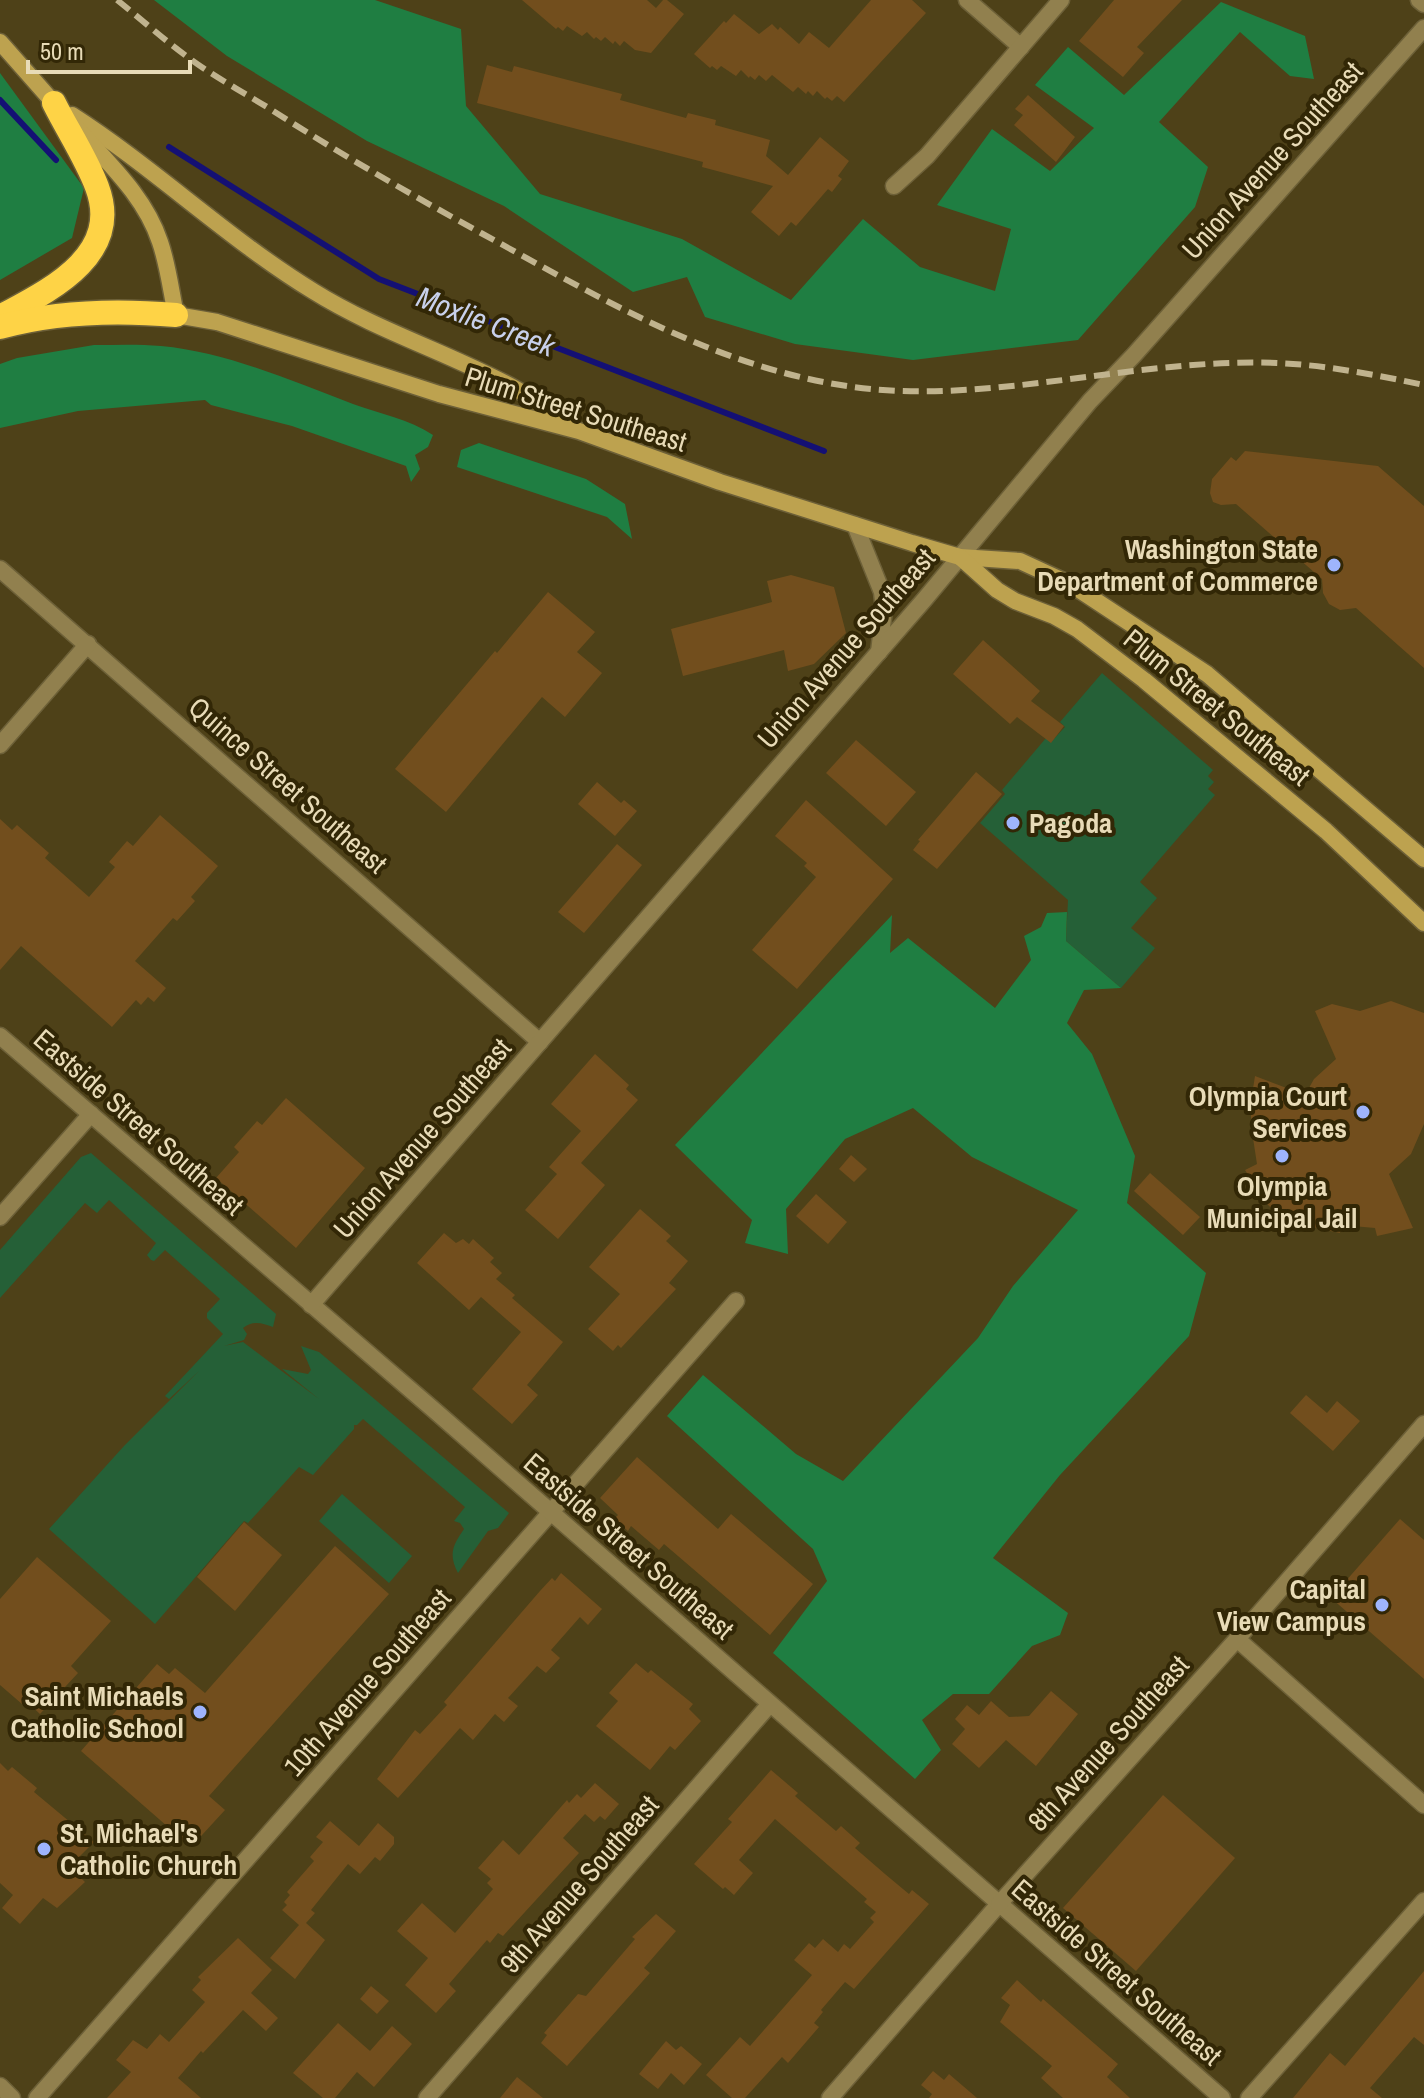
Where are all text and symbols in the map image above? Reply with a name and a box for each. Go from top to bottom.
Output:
scale bar [28,24,190,74]
text: 50 m [40,35,84,67]
street label: Union Avenue Southeast [1173,53,1371,267]
water label: Moxlie Creek [411,276,562,366]
street label: Plum Street Southeast [461,357,691,461]
place label: Washington State Department of Commerce [1037,530,1318,600]
street label: Union Avenue Southeast [748,540,944,756]
marker: Washington State Department of Commerce [1325,556,1343,574]
street label: Plum Street Southeast [1116,620,1318,794]
street label: Quince Street Southeast [181,688,395,882]
place label: Pagoda [1029,804,1112,842]
marker: Pagoda [1004,814,1022,832]
street label: Eastside Street Southeast [26,1020,252,1224]
street label: Union Avenue Southeast [324,1030,520,1246]
place label: Olympia Court Services [1189,1077,1347,1147]
marker: Olympia Court Services [1354,1103,1372,1121]
marker: Olympia Municipal Jail [1273,1147,1291,1165]
place label: Olympia Municipal Jail [1207,1167,1357,1237]
street label: Eastside Street Southeast [516,1444,742,1648]
place label: Capital View Campus [1217,1570,1366,1640]
street label: 10th Avenue Southeast [275,1580,459,1784]
marker: Capital View Campus [1373,1596,1391,1614]
street label: 8th Avenue Southeast [1019,1647,1197,1839]
place label: Saint Michaels Catholic School [10,1677,184,1747]
marker: Saint Michaels Catholic School [191,1703,209,1721]
street label: 9th Avenue Southeast [491,1787,667,1981]
place label: St. Michael's Catholic Church [60,1814,237,1884]
marker: St. Michael's Catholic Church [35,1840,53,1858]
street label: Eastside Street Southeast [1004,1870,1230,2074]

